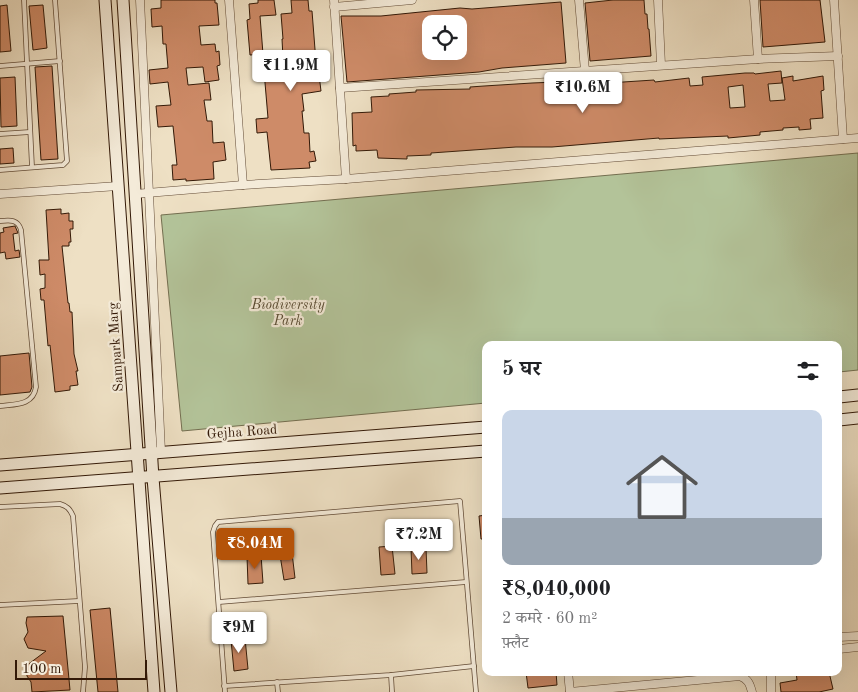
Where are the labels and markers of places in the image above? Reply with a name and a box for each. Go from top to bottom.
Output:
pin: ₹11.9M [250,49,332,92]
pin: ₹10.6M [542,72,624,114]
pin: ₹7.2M [384,518,454,561]
pin: ₹8.04M [214,528,296,570]
pin: ₹9M [215,612,263,654]

